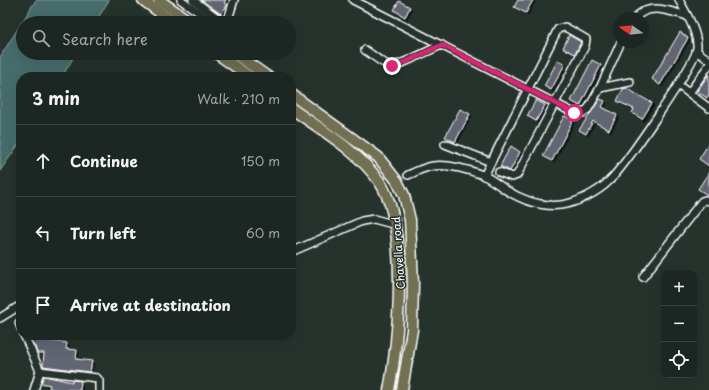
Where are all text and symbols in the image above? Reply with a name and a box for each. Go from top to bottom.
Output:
north arrow [613,12,649,48]
search box [16,16,296,60]
icon: search [30,27,52,49]
text: Search here [62,27,148,50]
route end [383,57,401,75]
text: 3 min [32,85,80,111]
text: Walk · 210 m [197,89,280,108]
route start [565,104,583,122]
text: Continue [70,149,138,172]
icon: ahead [32,150,54,172]
text: 150 m [241,151,280,170]
street label: Chavella road [387,216,409,290]
text: Turn left [70,221,136,244]
icon: left [32,222,54,244]
text: 60 m [246,223,280,242]
map controls [661,270,697,378]
button: + [661,270,697,306]
text: Arrive at destination [70,293,231,316]
icon: arrive [32,294,54,316]
button: − [661,306,697,342]
button: locate [661,342,697,378]

